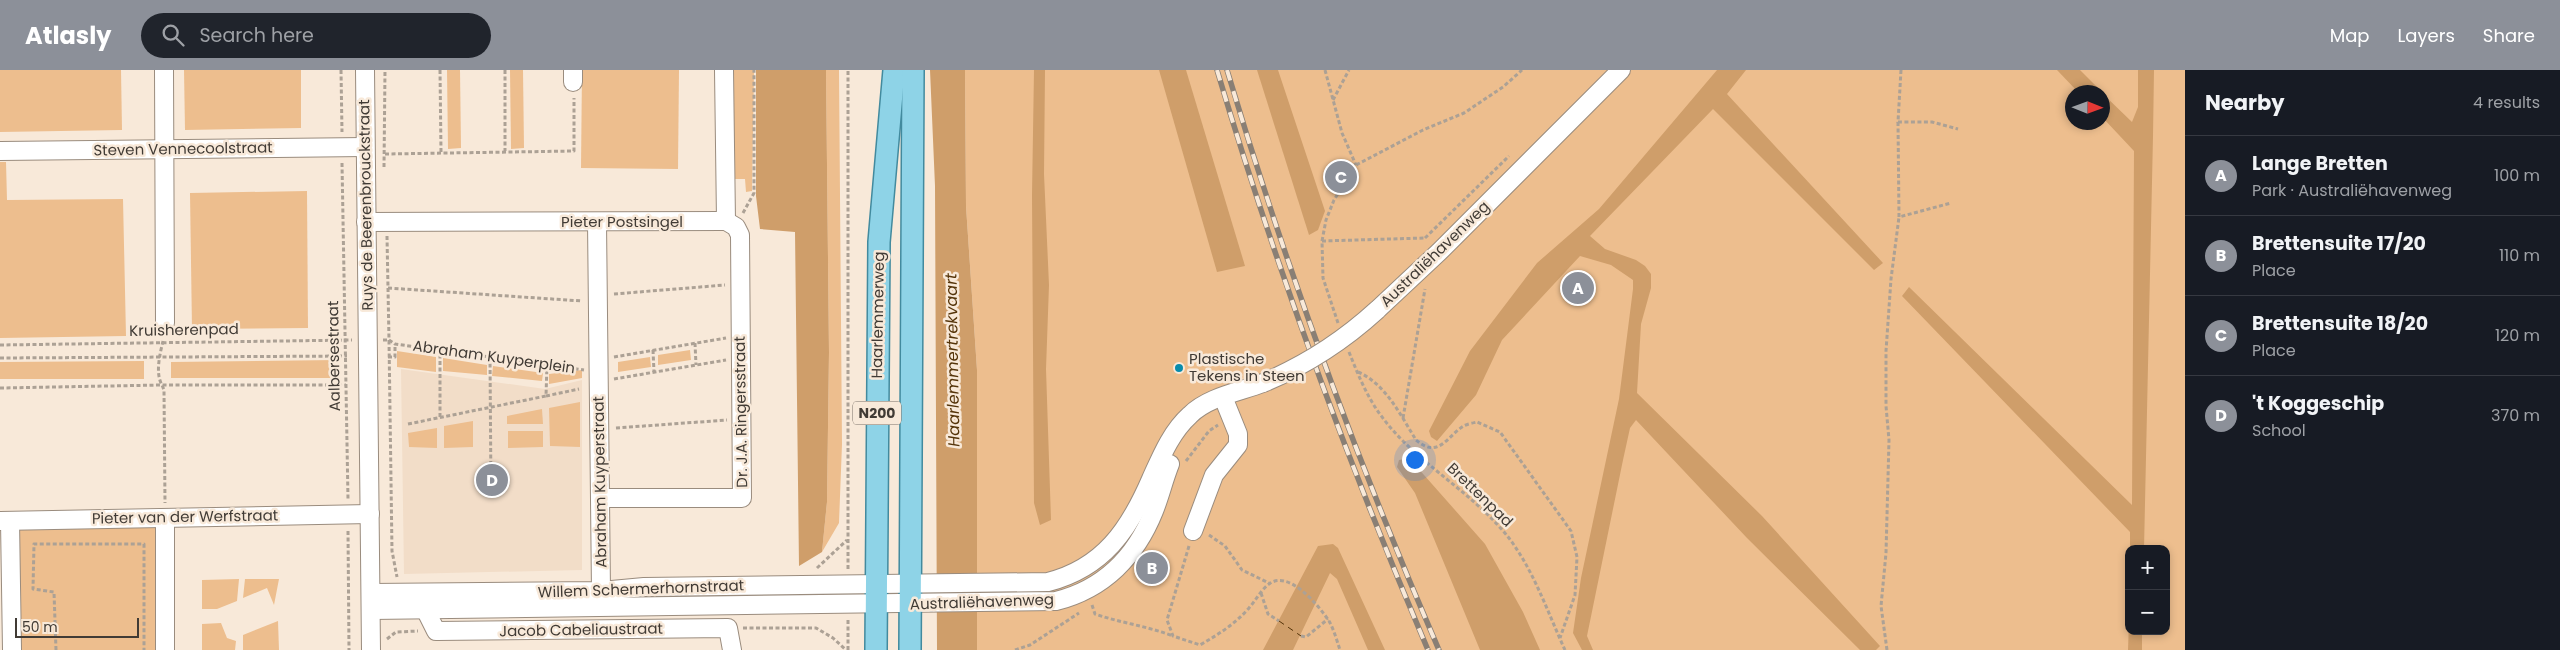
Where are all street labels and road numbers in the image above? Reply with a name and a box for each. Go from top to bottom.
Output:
street label: Ruys de Beerenbrouckstraat [353,99,378,311]
street label: Steven Vennecoolstraat [93,136,273,161]
street label: Australiëhavenweg [1375,196,1494,311]
street label: Pieter Postsingel [561,211,683,232]
street label: Haarlemmerweg [866,251,889,379]
street label: Aalbersestraat [322,300,345,412]
street label: Kruisherenpad [129,318,239,341]
street label: Abraham Kuyperplein [412,335,577,378]
street label: Dr. J.A. Ringersstraat [729,336,752,488]
street label: Abraham Kuyperstraat [588,396,611,568]
road number: N200 [853,402,901,424]
street label: Brettenpad [1443,458,1518,531]
street label: Pieter van der Werfstraat [92,504,278,529]
street label: Willem Schermerhornstraat [538,574,744,603]
street label: Australiëhavenweg [910,588,1054,615]
street label: Jacob Cabeliaustraat [499,618,663,641]

